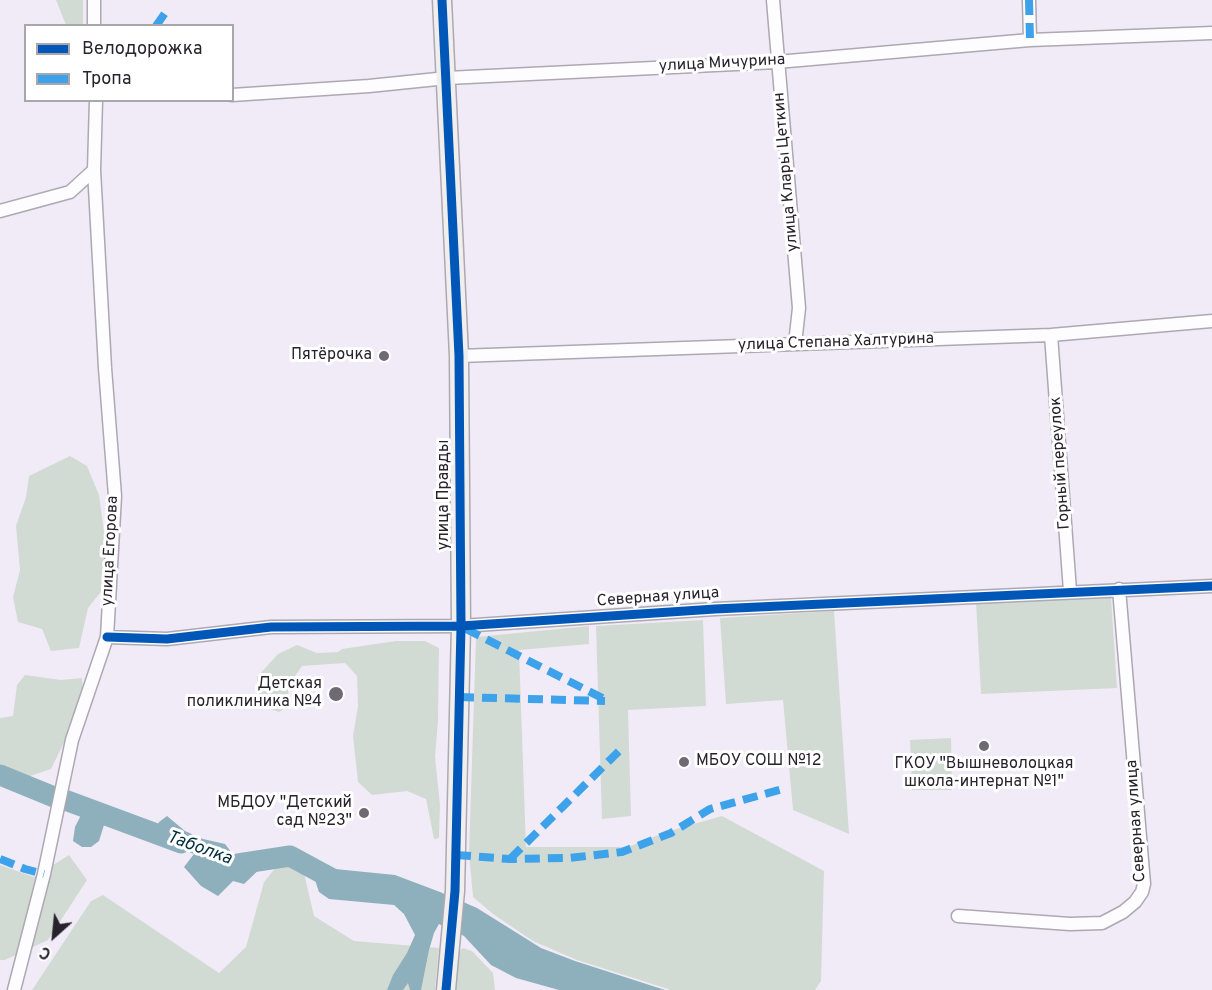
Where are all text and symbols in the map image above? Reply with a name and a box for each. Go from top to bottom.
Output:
legend [24,24,234,102]
text: Велодорожка [82,38,202,61]
street label: улица Мичурина [658,51,786,77]
text: Тропа [82,68,131,91]
street label: улица Клары Цеткин [770,91,804,253]
street label: улица Степана Халтурина [738,330,934,356]
place label: Пятёрочка [291,346,372,366]
marker: Пятёрочка [377,349,391,363]
street label: Горный переулок [1047,396,1075,530]
street label: улица Правды [435,440,455,550]
street label: улица Егорова [99,495,123,607]
street label: Северная улица [596,584,720,612]
place label: Детская поликлиника №4 [187,675,322,713]
marker: Детская поликлиника №4 [327,685,345,703]
marker: ГКОУ "Вышневолоцкая школа-интернат №1" [977,739,991,753]
place label: МБОУ СОШ №12 [696,752,822,772]
marker: МБОУ СОШ №12 [677,755,691,769]
place label: ГКОУ "Вышневолоцкая школа-интернат №1" [894,755,1074,793]
street label: Северная улица [1123,759,1151,883]
place label: МБДОУ "Детский сад №23" [217,794,352,832]
marker: МБДОУ "Детский сад №23" [357,806,371,820]
water label: Таболка [164,827,234,871]
north arrow [24,906,84,966]
text: С [37,941,55,963]

